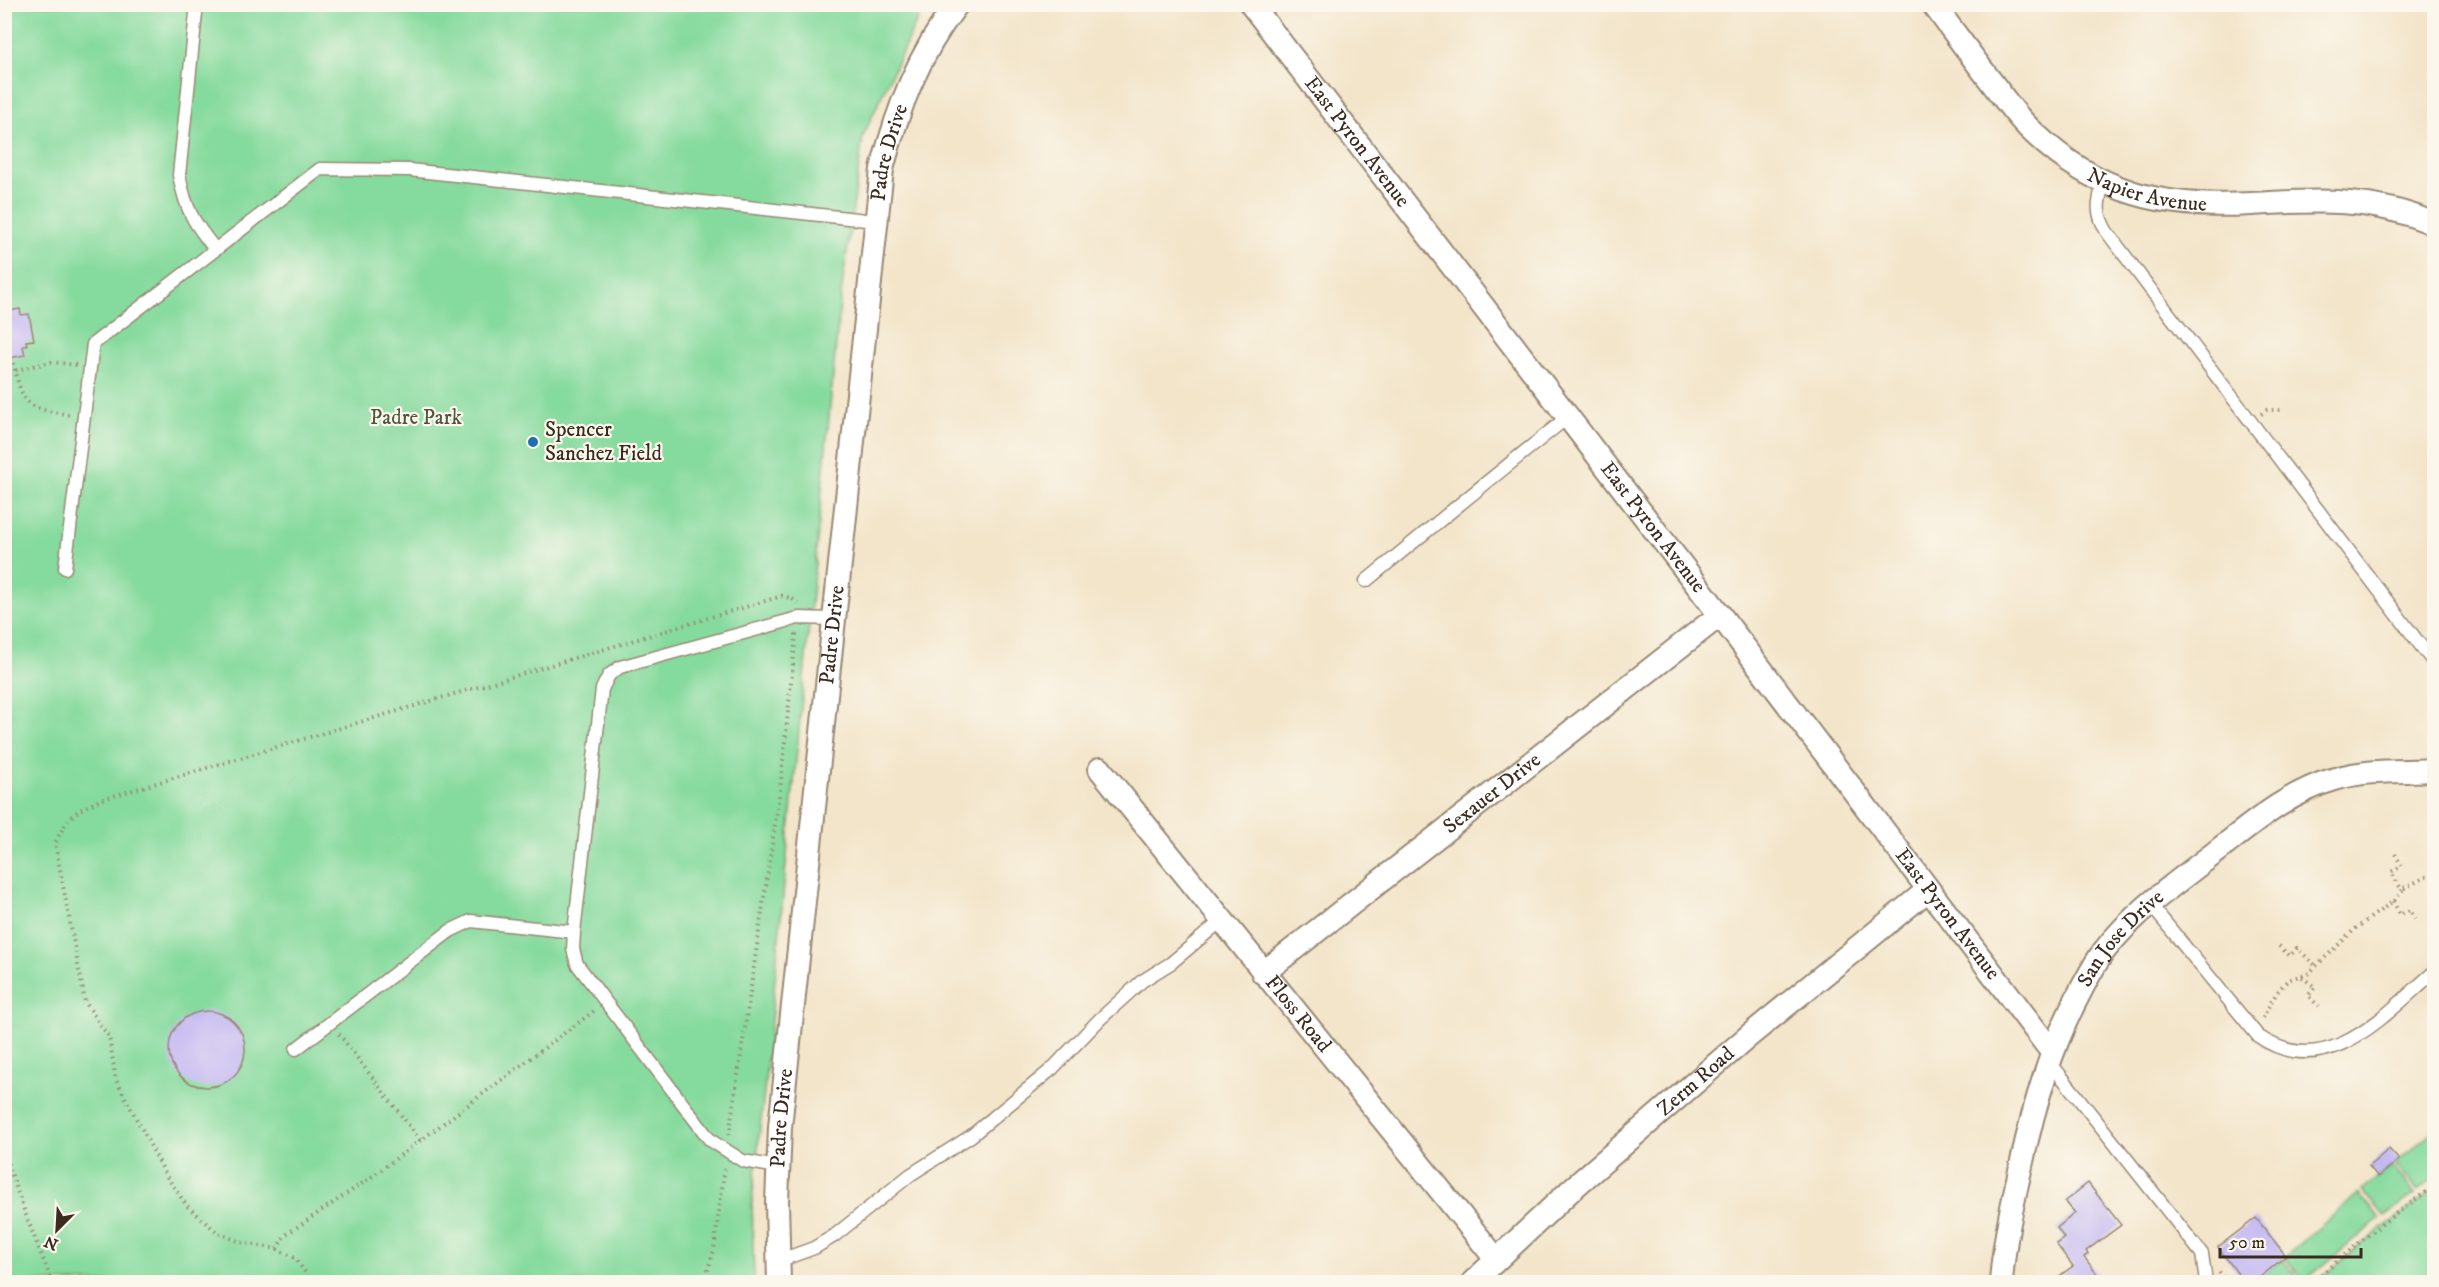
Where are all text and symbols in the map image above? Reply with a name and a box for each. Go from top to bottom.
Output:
street label: East Pyron Avenue [1298,71,1416,213]
street label: Padre Drive [866,100,914,202]
street label: Napier Avenue [2083,162,2208,218]
park label: Padre Park [370,405,463,431]
place label: Spencer Sanchez Field [545,417,662,467]
marker: Spencer Sanchez Field [526,435,540,449]
street label: East Pyron Avenue [1594,457,1712,599]
street label: Padre Drive [814,584,851,686]
street label: Sexauer Drive [1438,747,1546,840]
street label: East Pyron Avenue [1889,843,2006,985]
street label: San Jose Drive [2072,884,2170,992]
street label: Floss Road [1259,970,1337,1058]
street label: Zerm Road [1652,1041,1741,1122]
street label: Padre Drive [765,1067,799,1168]
north arrow [27,1200,87,1260]
scale bar [2220,1221,2361,1259]
text: N [41,1231,61,1255]
text: 50 m [2229,1232,2265,1254]

